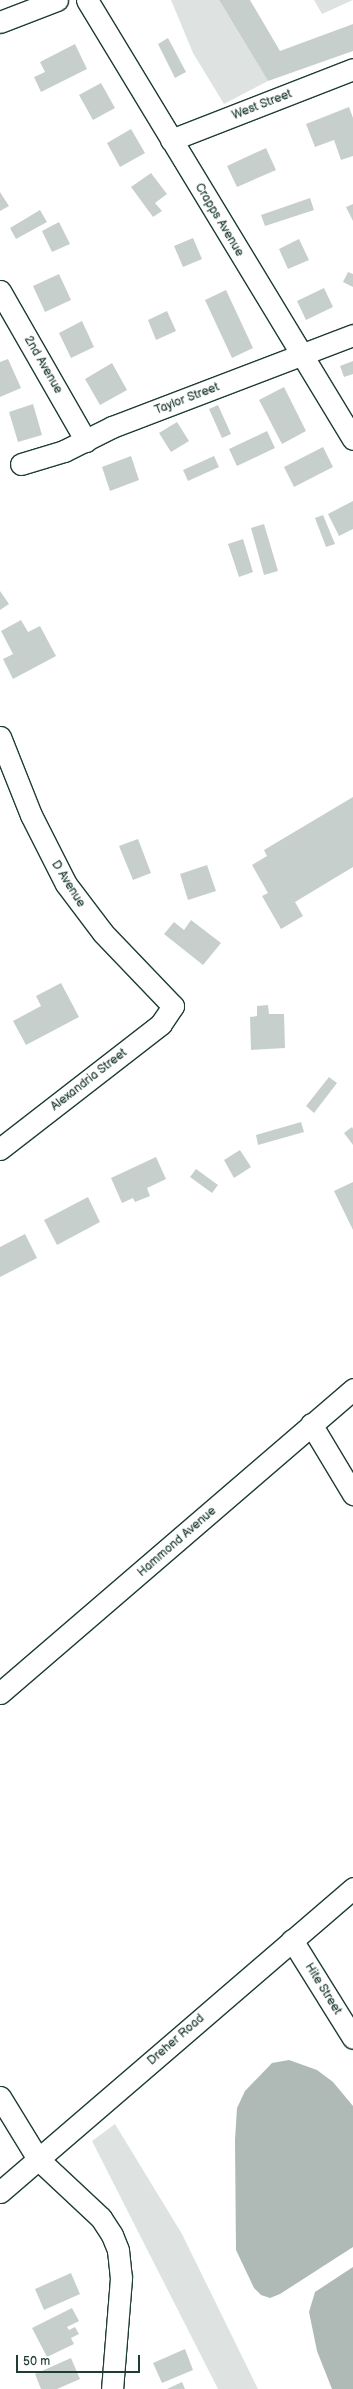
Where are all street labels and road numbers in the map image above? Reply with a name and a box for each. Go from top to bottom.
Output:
street label: West Street [230,87,294,123]
street label: Crapps Avenue [192,181,246,259]
street label: 2nd Avenue [21,334,65,396]
street label: Taylor Street [153,380,221,418]
street label: D Avenue [48,858,88,910]
street label: Alexandria Street [48,1046,130,1114]
street label: Hammond Avenue [135,1504,219,1580]
street label: Hite Street [301,1961,345,2017]
street label: Dreher Road [145,2012,207,2068]

